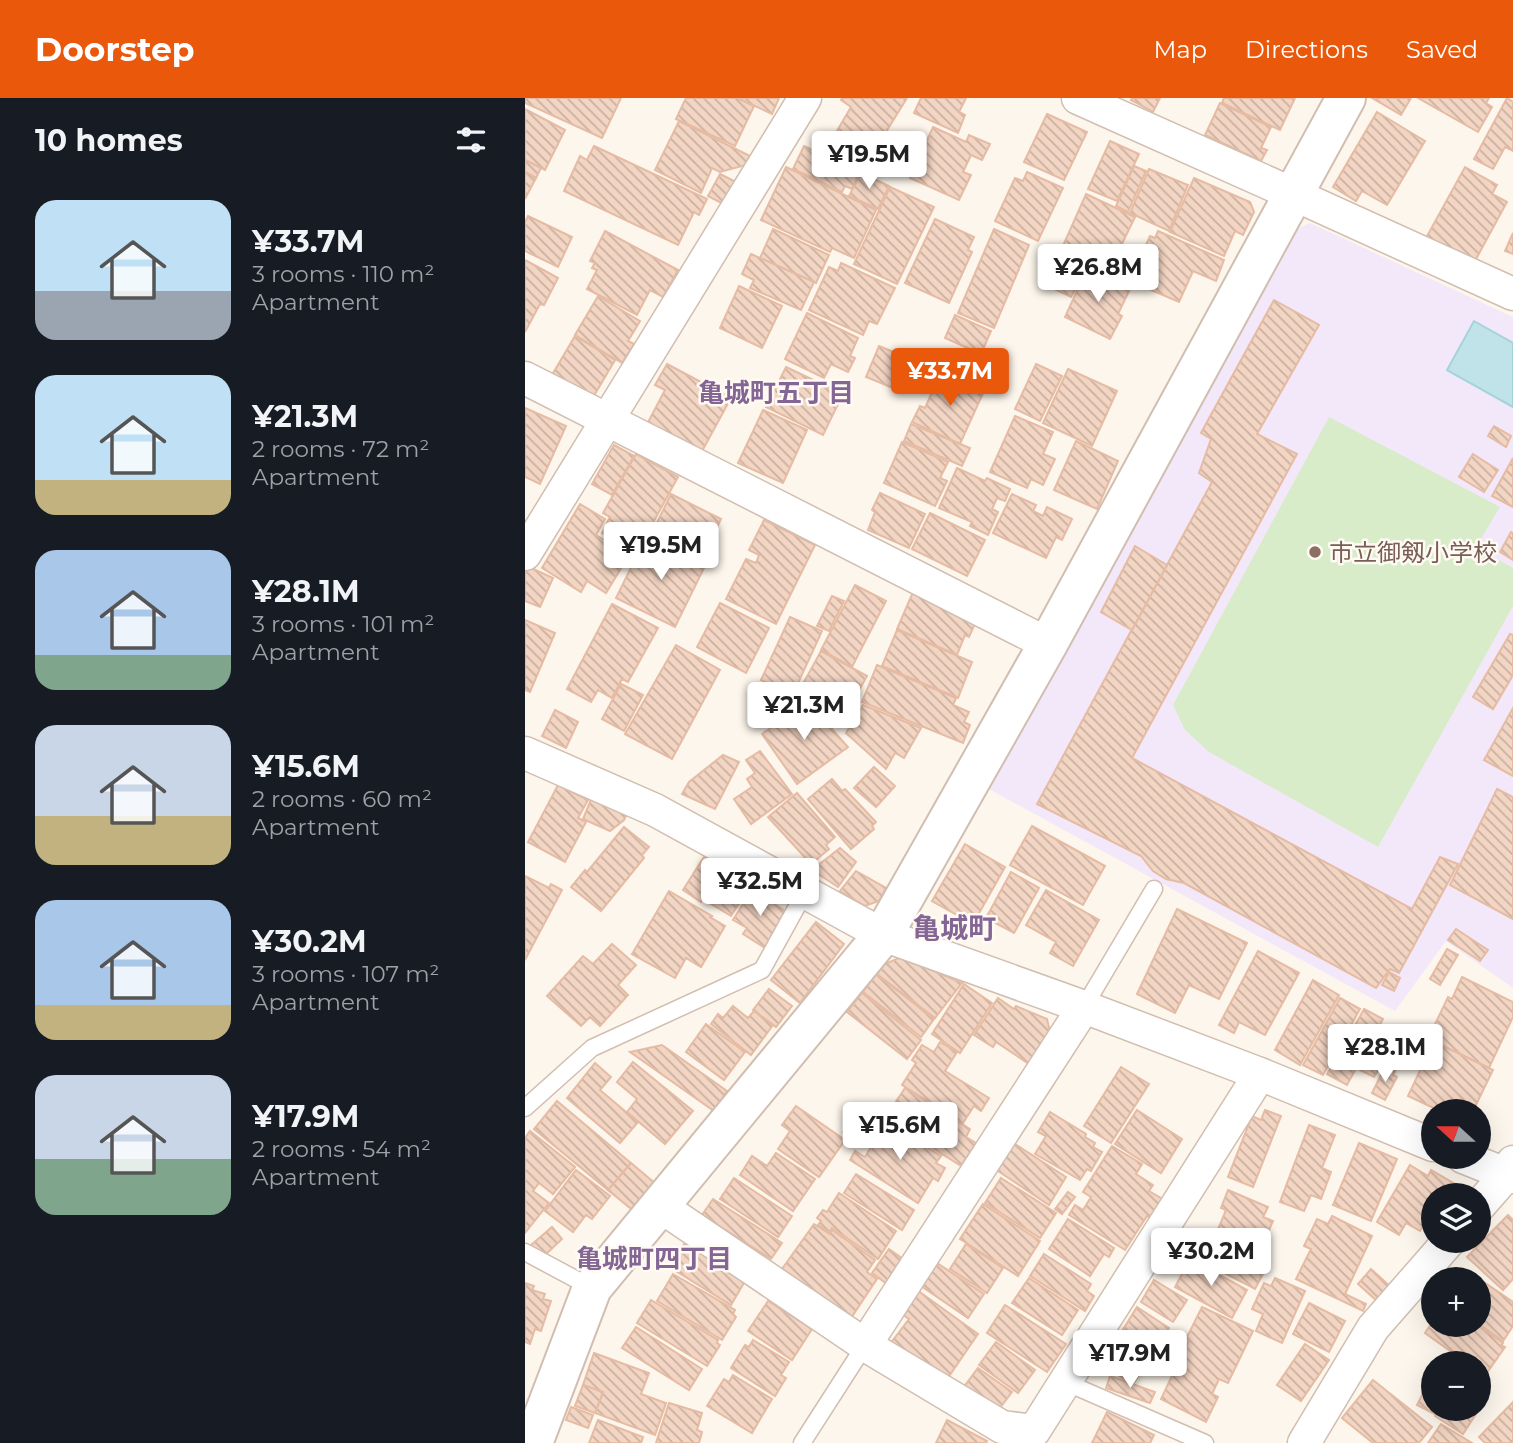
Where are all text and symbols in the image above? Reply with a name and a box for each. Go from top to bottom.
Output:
text: Doorstep [35,29,195,69]
text: Map [1154,35,1207,64]
text: Directions [1245,35,1368,64]
text: Saved [1406,35,1478,64]
icon: filters [452,121,490,159]
text: 10 homes [35,122,183,159]
pin: ¥19.5M [812,132,926,191]
text: ¥19.5M [828,140,910,168]
text: ¥33.7M [252,223,364,260]
icon: home [91,228,175,312]
pin: ¥26.8M [1041,244,1155,304]
text: ¥26.8M [1054,253,1142,281]
text: 3 rooms · 110 m² [252,260,434,288]
text: Apartment [252,288,380,316]
pin: ¥33.7M [893,348,1007,408]
text: ¥33.7M [907,357,993,385]
district label: 亀城町五丁目 [698,377,854,409]
text: ¥21.3M [252,398,358,435]
icon: home [91,403,175,487]
text: 2 rooms · 72 m² [252,435,429,463]
text: Apartment [252,463,380,491]
pin: ¥19.5M [604,522,718,582]
text: ¥19.5M [620,531,702,559]
place label: 市立御剱小学校 [1329,538,1497,567]
marker: 市立御剱小学校 [1307,544,1323,560]
text: ¥28.1M [252,573,360,610]
icon: home [91,578,175,662]
text: 3 rooms · 101 m² [252,610,434,638]
text: Apartment [252,638,380,666]
pin: ¥21.3M [747,682,861,742]
text: ¥21.3M [763,691,845,719]
text: ¥15.6M [252,748,360,785]
icon: home [91,753,175,837]
text: 2 rooms · 60 m² [252,785,432,813]
text: Apartment [252,813,380,841]
pin: ¥32.5M [703,858,817,918]
text: ¥32.5M [717,867,803,895]
district label: 亀城町 [912,911,996,945]
text: ¥30.2M [252,923,367,960]
icon: home [91,928,175,1012]
text: 3 rooms · 107 m² [252,960,439,988]
text: Apartment [252,988,380,1016]
pin: ¥28.1M [1328,1024,1442,1084]
text: ¥28.1M [1344,1033,1426,1061]
text: ¥17.9M [252,1098,360,1135]
north arrow [1421,1099,1491,1169]
map controls [1421,1099,1491,1421]
pin: ¥15.6M [843,1102,957,1162]
icon: home [91,1103,175,1187]
text: ¥15.6M [859,1111,941,1139]
text: 2 rooms · 54 m² [252,1135,431,1163]
text: Apartment [252,1163,380,1191]
button: layers [1421,1183,1491,1253]
pin: ¥30.2M [1154,1228,1268,1288]
text: ¥30.2M [1167,1237,1255,1265]
district label: 亀城町四丁目 [576,1243,732,1275]
button: + [1421,1267,1491,1337]
pin: ¥17.9M [1073,1330,1187,1390]
text: ¥17.9M [1089,1339,1171,1367]
button: − [1421,1351,1491,1421]

